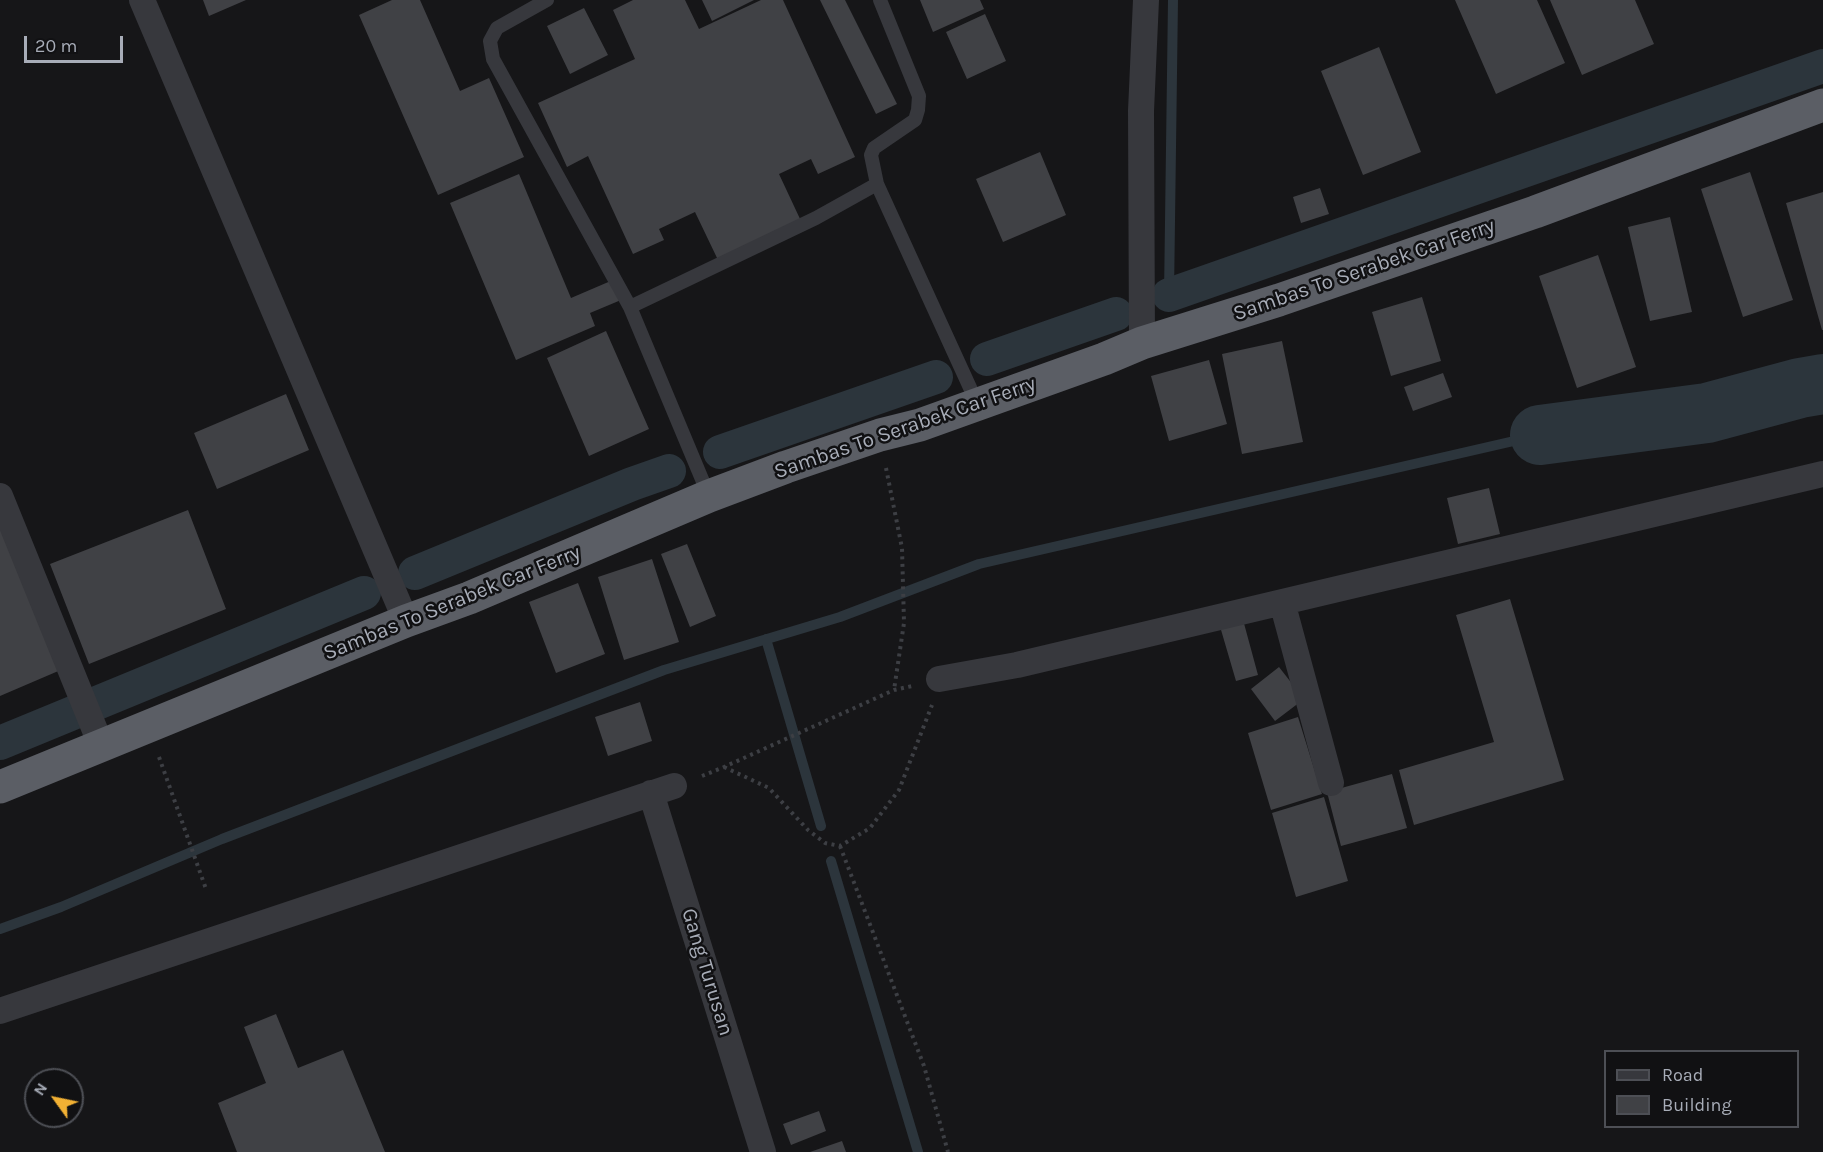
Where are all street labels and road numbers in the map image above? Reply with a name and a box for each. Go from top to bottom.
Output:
street label: Sambas To Serabek Car Ferry [1230,213,1498,327]
street label: Sambas To Serabek Car Ferry [771,371,1039,485]
street label: Sambas To Serabek Car Ferry [320,540,584,666]
street label: Gang Turusan [676,905,738,1039]

